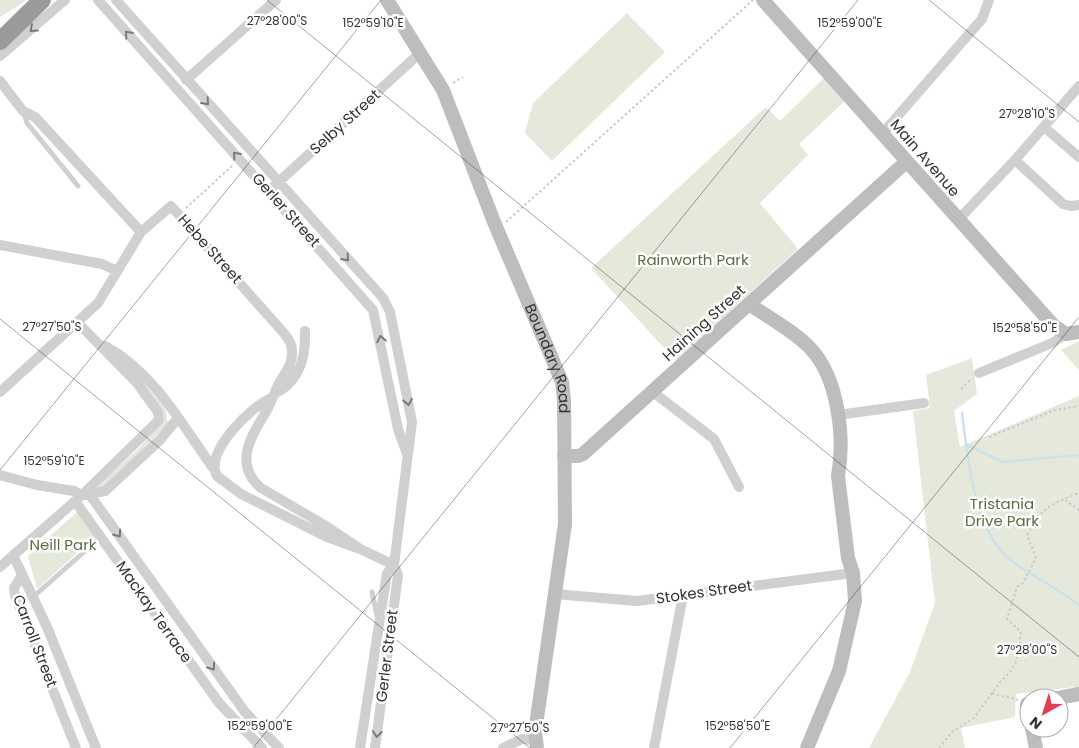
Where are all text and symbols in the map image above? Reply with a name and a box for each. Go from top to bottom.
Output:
text: 27°28'00"S [247,12,307,29]
text: 152°59'10"E [342,14,404,31]
text: 152°59'00"E [818,14,882,31]
one-way arrow [29,23,38,32]
one-way arrow [125,31,134,40]
street label: Selby Street [305,84,385,159]
one-way arrow [200,97,209,106]
text: 27°28'10"S [999,105,1055,122]
street label: Main Avenue [886,114,965,201]
one-way arrow [233,152,242,161]
street label: Gerler Street [247,168,325,251]
street label: Hebe Street [173,209,247,288]
park label: Rainworth Park [637,249,749,270]
one-way arrow [341,252,350,261]
street label: Haining Street [658,280,750,366]
street label: Boundary Road [520,300,575,413]
text: 27°27'50"S [22,318,82,335]
text: 152°58'50"E [993,319,1057,336]
one-way arrow [376,335,386,344]
one-way arrow [403,398,413,407]
text: 152°59'10"E [23,452,85,469]
park label: Tristania Drive Park [965,493,1039,531]
one-way arrow [112,529,121,538]
park label: Neill Park [29,534,97,555]
street label: Mackay Terrace [111,557,197,667]
street label: Stokes Street [655,574,753,609]
street label: Carroll Street [8,591,63,690]
street label: Gerler Street [370,608,403,703]
text: 27°28'00"S [997,641,1057,658]
one-way arrow [206,661,215,671]
north arrow [1019,688,1069,738]
text: N [1025,712,1046,734]
text: 152°59'00"E [228,717,292,734]
text: 152°58'50"E [706,717,770,734]
text: 27°27'50"S [490,719,550,736]
one-way arrow [372,731,383,739]

